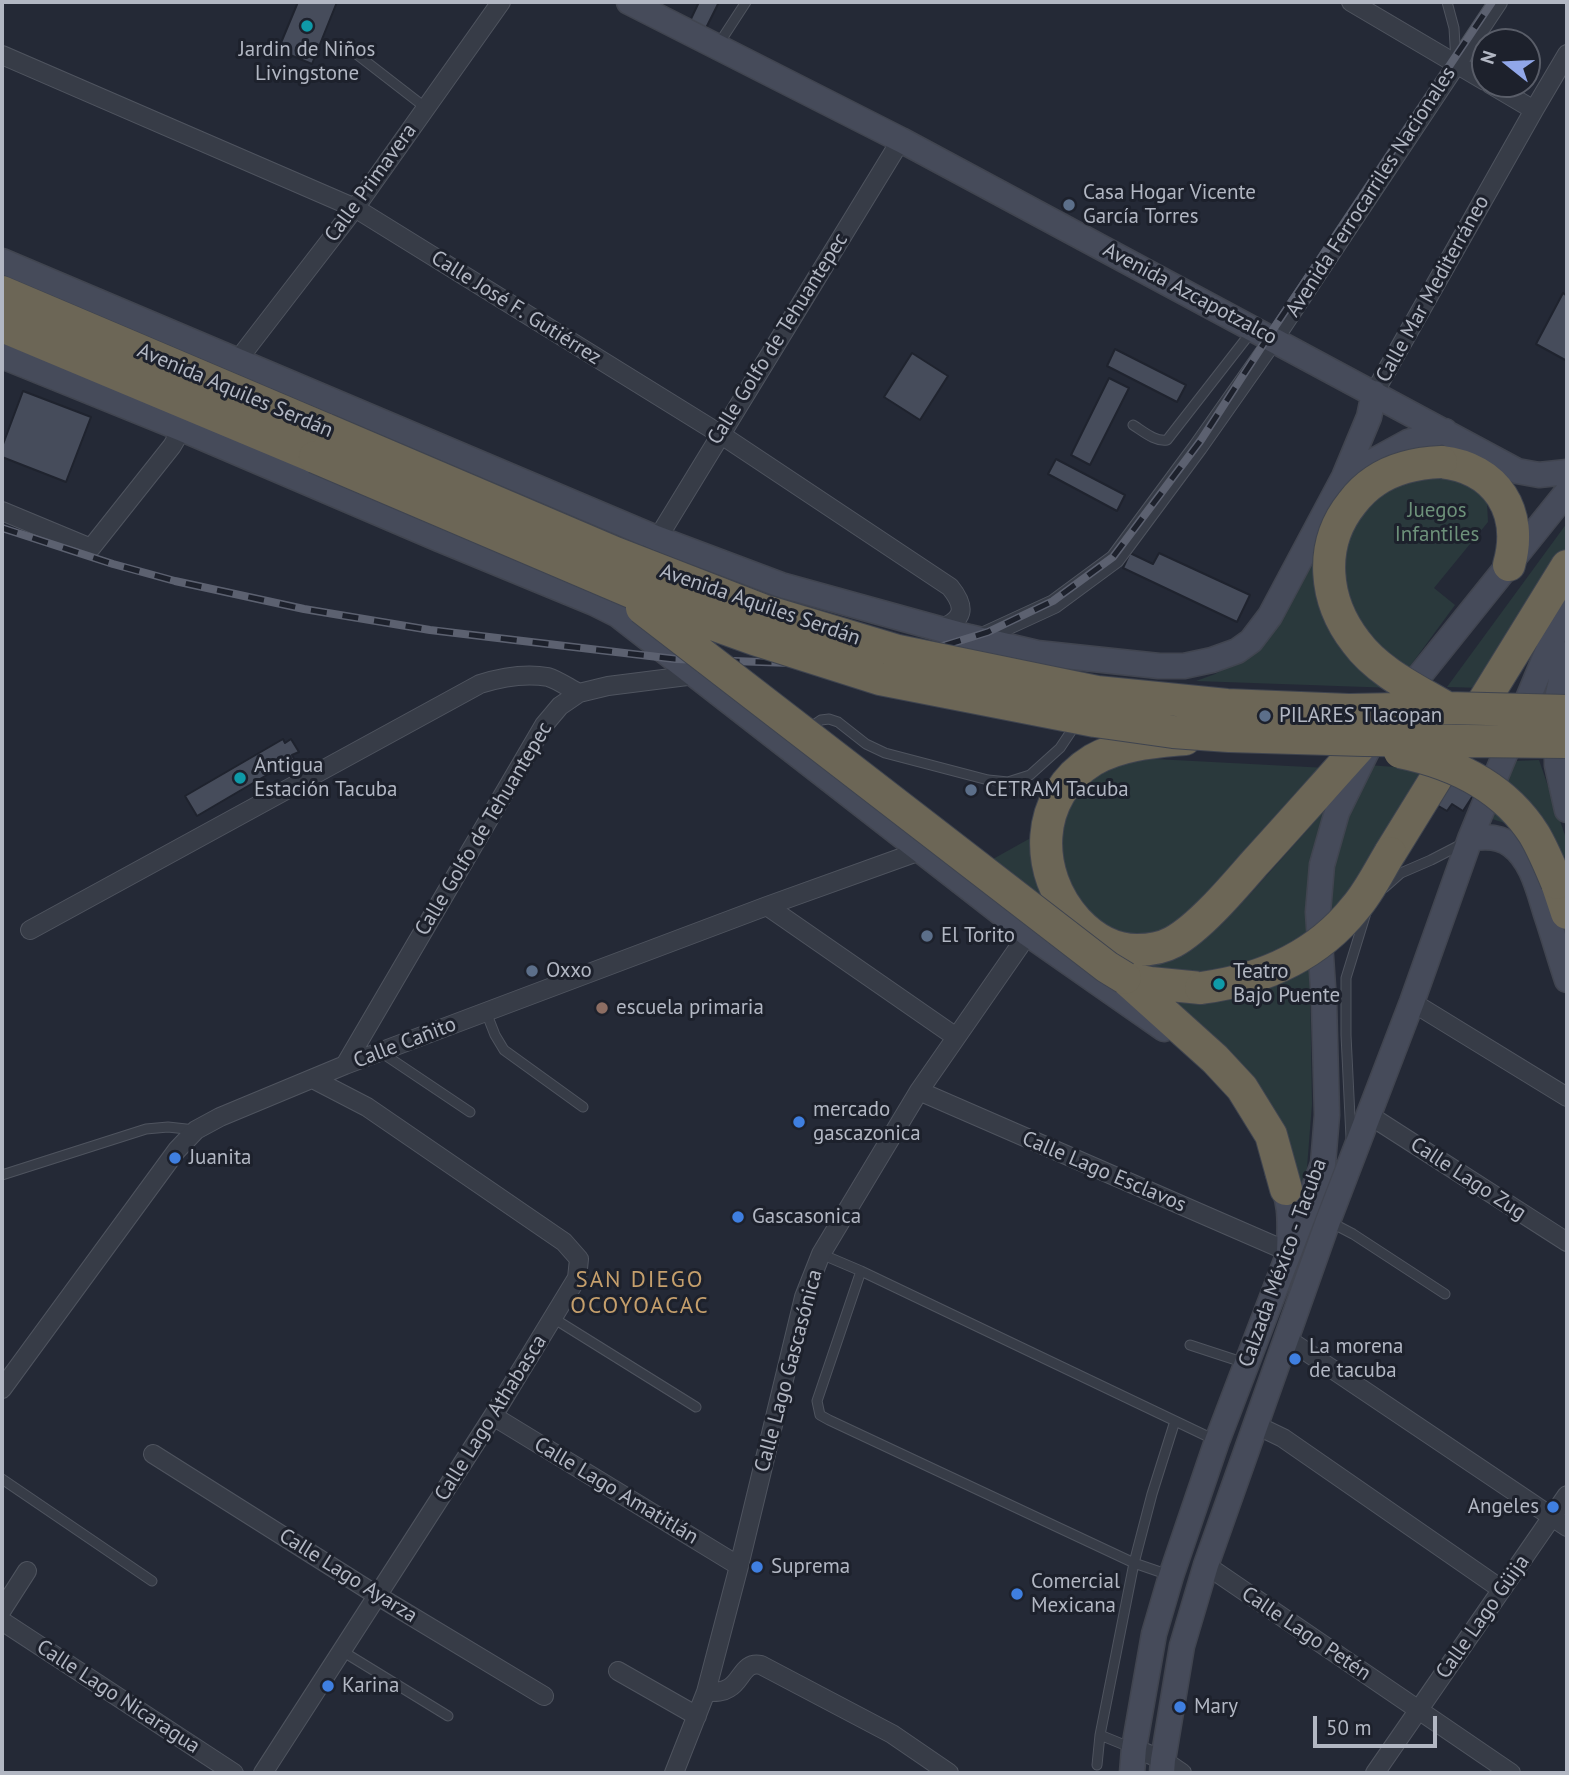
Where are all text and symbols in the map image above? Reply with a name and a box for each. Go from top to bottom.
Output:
marker: Jardin de Niños Livingstone [299,18,315,34]
north arrow [1471,28,1541,98]
place label: Jardin de Niños Livingstone [239,37,375,87]
text: N [1475,47,1501,67]
street label: Avenida Ferrocarriles Nacionales [1281,62,1461,322]
street label: Calle Primavera [320,119,422,247]
place label: Casa Hogar Vicente García Torres [1083,180,1256,230]
street label: Calle Mar Mediterráneo [1371,191,1495,387]
marker: Casa Hogar Vicente García Torres [1061,197,1077,213]
street label: Calle Golfo de Tehuantepec [702,228,854,450]
street label: Avenida Azcapotzalco [1099,238,1281,350]
street label: Calle José F. Gutiérrez [426,245,606,371]
street label: Avenida Aquiles Serdán [133,338,337,444]
park label: Juegos Infantiles [1395,498,1479,548]
street label: Avenida Aquiles Serdán [657,559,863,651]
place label: PILARES Tlacopan [1279,703,1442,729]
marker: PILARES Tlacopan [1257,708,1273,724]
street label: Calle Golfo de Tehuantepec [410,718,558,940]
place label: Antigua Estación Tacuba [254,753,397,803]
marker: Antigua Estación Tacuba [232,770,248,786]
place label: CETRAM Tacuba [985,777,1129,803]
marker: CETRAM Tacuba [963,782,979,798]
place label: El Torito [941,923,1015,949]
marker: El Torito [919,928,935,944]
place label: Oxxo [546,958,592,984]
place label: Teatro Bajo Puente [1233,959,1340,1009]
marker: Oxxo [524,963,540,979]
marker: Teatro Bajo Puente [1211,976,1227,992]
place label: escuela primaria [616,995,764,1021]
marker: escuela primaria [594,1000,610,1016]
street label: Calle Cañito [350,1012,460,1074]
place label: mercado gascazonica [813,1097,921,1147]
marker: mercado gascazonica [791,1114,807,1130]
street label: Calle Lago Esclavos [1018,1126,1190,1218]
street label: Calle Lago Zug [1405,1132,1531,1226]
place label: Juanita [189,1145,251,1171]
marker: Juanita [167,1150,183,1166]
street label: Calzada México - Tacuba [1234,1155,1332,1371]
place label: Gascasonica [752,1204,861,1230]
marker: Gascasonica [730,1209,746,1225]
district label: SAN DIEGO OCOYOACAC [571,1266,709,1320]
street label: Calle Lago Gascasónica [750,1267,828,1475]
street label: Calle Lago Athabasca [430,1330,552,1506]
place label: La morena de tacuba [1309,1334,1403,1384]
marker: La morena de tacuba [1287,1351,1303,1367]
street label: Calle Lago Amatitlán [529,1432,703,1550]
place label: Angeles [1468,1494,1539,1520]
marker: Angeles [1545,1499,1561,1515]
street label: Calle Lago Ayarza [274,1523,422,1629]
street label: Calle Lago Güija [1431,1550,1535,1684]
place label: Suprema [771,1554,850,1580]
marker: Suprema [749,1559,765,1575]
place label: Comercial Mexicana [1031,1569,1120,1619]
street label: Calle Lago Petén [1237,1582,1375,1686]
marker: Comercial Mexicana [1009,1586,1025,1602]
street label: Calle Lago Nicaragua [32,1635,204,1759]
place label: Karina [342,1673,399,1699]
marker: Karina [320,1678,336,1694]
place label: Mary [1194,1694,1238,1720]
marker: Mary [1172,1699,1188,1715]
scale bar [1317,1702,1441,1746]
text: 50 m [1326,1714,1372,1741]

